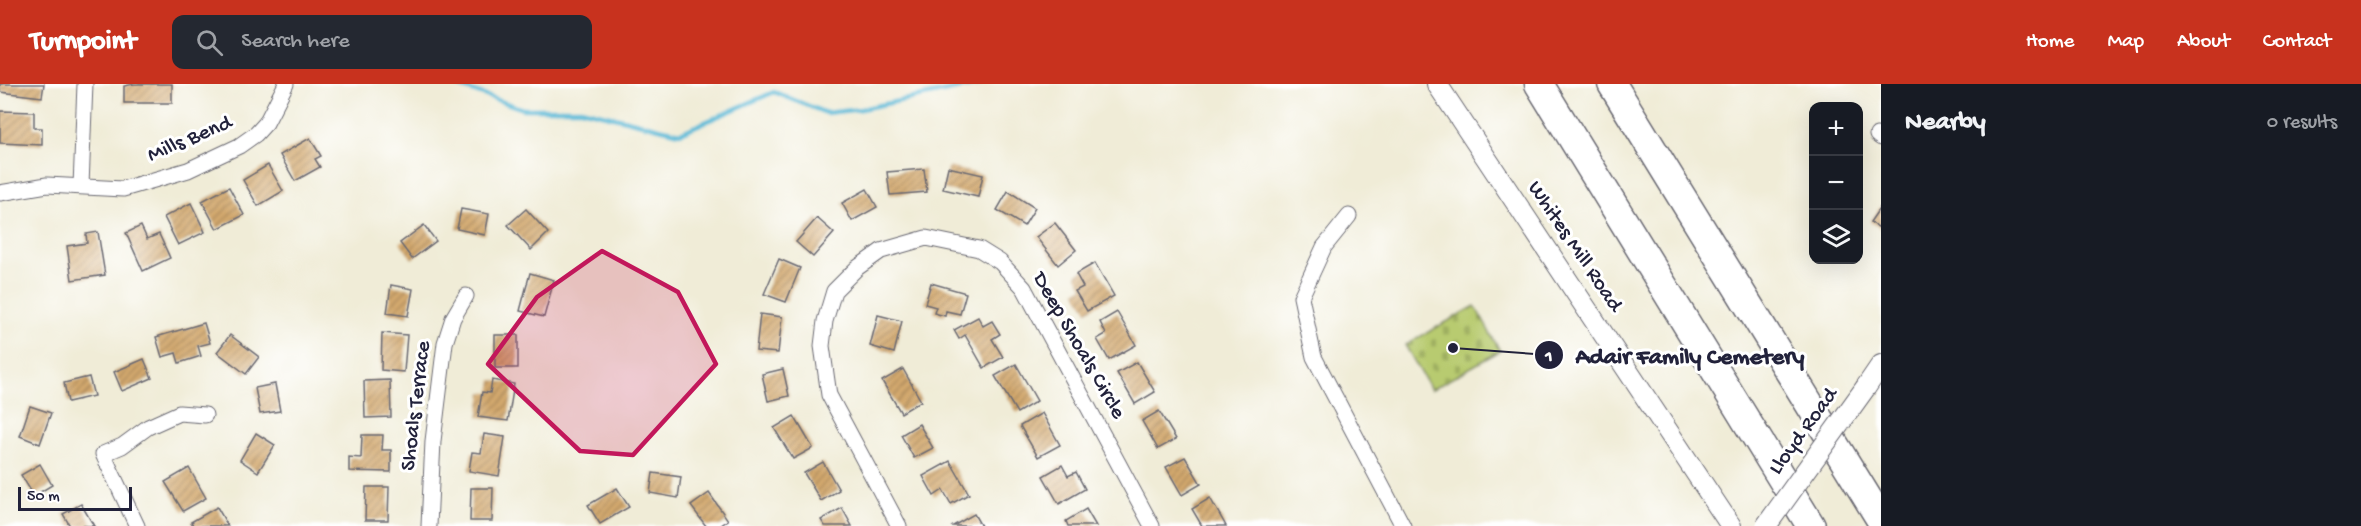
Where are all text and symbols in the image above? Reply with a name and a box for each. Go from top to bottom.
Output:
search box [172,15,592,69]
text: Turnpoint [30,26,136,59]
icon: search [193,26,226,59]
text: Search here [241,29,350,55]
text: Home [2026,30,2074,55]
text: Map [2107,30,2144,55]
text: About [2177,30,2230,55]
text: Contact [2263,30,2331,55]
map controls [1809,102,1863,264]
button: + [1809,102,1863,156]
text: Nearby [1905,108,1986,139]
street label: Mills Bend [144,110,238,169]
text: 0 results [2267,112,2337,135]
button: − [1809,156,1863,210]
street label: Whites Mill Road [1521,177,1628,319]
button: layers [1809,210,1863,264]
street label: Deep Shoals Circle [1024,266,1131,425]
callout: Adair Family Cemetery [1534,334,1817,376]
street label: Shoals Terrace [396,339,438,472]
text: Adair Family Cemetery [1575,344,1805,373]
text: 1 [1544,347,1553,368]
street label: Lloyd Road [1764,382,1846,481]
scale bar [18,484,132,512]
text: 50 m [27,488,60,507]

